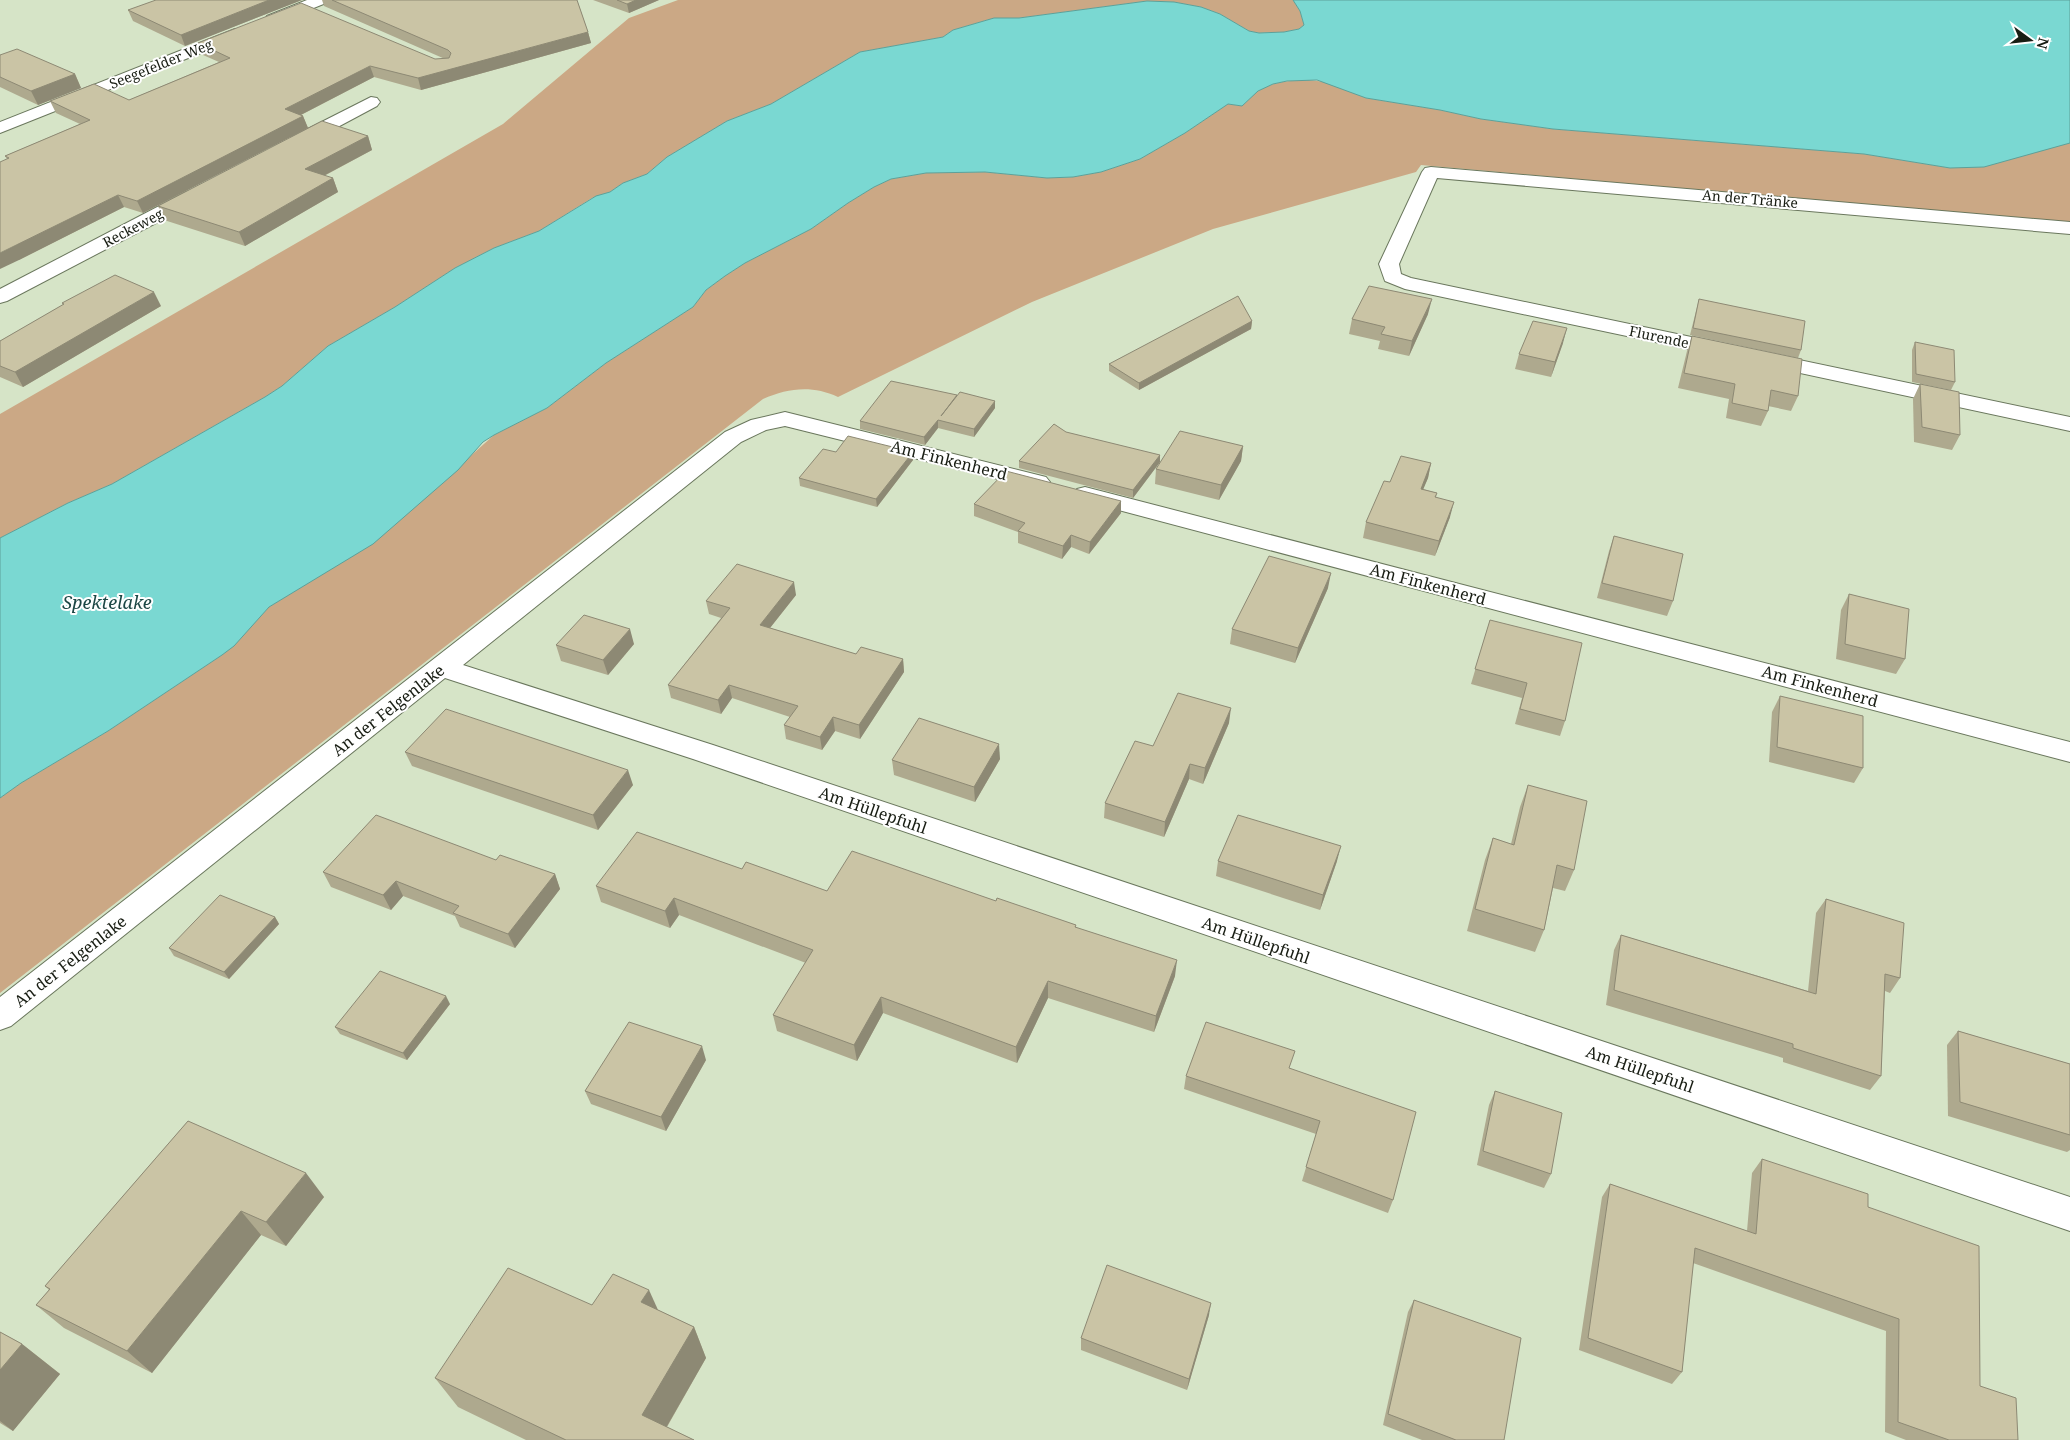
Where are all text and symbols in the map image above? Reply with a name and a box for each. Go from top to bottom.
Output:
north arrow [2005,15,2055,65]
street label: Seegefelder Weg [106,34,216,93]
text: N [2032,36,2054,51]
street label: An der Tränke [1701,185,1799,212]
street label: Reckeweg [99,203,167,251]
street label: Flurende [1627,321,1691,352]
street label: Am Finkenherd [888,435,1010,485]
street label: Am Finkenherd [1367,558,1489,610]
water label: Spektelake [62,590,152,614]
street label: An der Felgenlake [327,659,449,761]
street label: Am Finkenherd [1759,660,1881,712]
street label: Am Hüllepfuhl [816,781,930,839]
street label: An der Felgenlake [9,910,131,1012]
street label: Am Hüllepfuhl [1199,911,1313,969]
street label: Am Hüllepfuhl [1583,1040,1697,1098]

